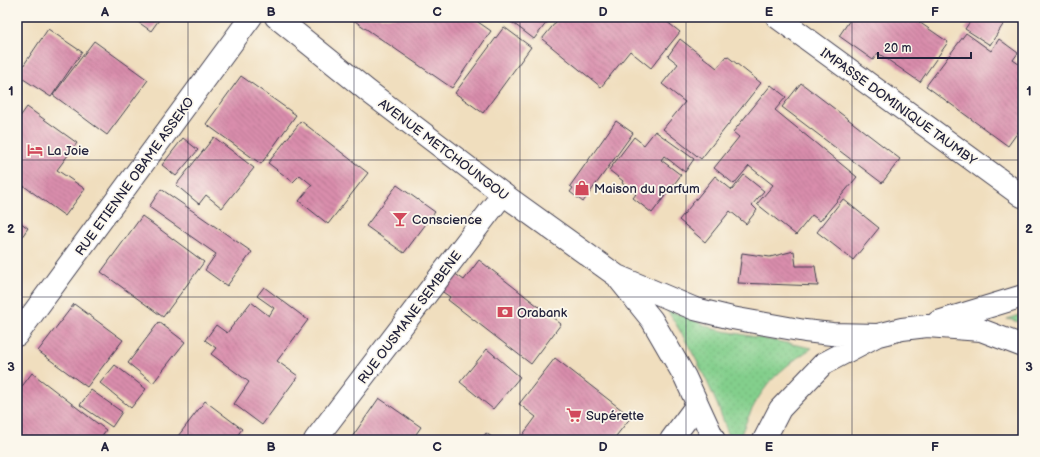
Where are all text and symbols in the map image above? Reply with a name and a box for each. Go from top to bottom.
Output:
text: A [100,4,109,20]
text: B [266,4,276,20]
text: C [432,4,442,20]
text: D [598,4,608,20]
text: E [765,4,774,20]
text: F [931,4,939,20]
scale bar [878,34,971,60]
text: 20 m [884,41,911,56]
street label: IMPASSE DOMINIQUE TAUMBY [817,45,980,169]
text: 1 [8,83,14,99]
text: 1 [1026,83,1032,99]
street label: RUE ETIENNE OBAME ASSEKO [72,94,198,259]
street label: AVENUE METCHOUNGOU [375,96,512,204]
hotel icon: La Joie [26,141,44,159]
place label: La Joie [47,143,89,159]
shop icon: Maison du parfum [573,179,591,197]
place label: Maison du parfum [594,181,700,197]
bar icon: Conscience [391,210,409,228]
place label: Conscience [412,212,482,228]
text: 2 [7,221,15,237]
text: 2 [1025,221,1033,237]
street label: RUE OUSMANE SEMBENE [355,248,465,387]
bank icon: Orabank [496,303,514,321]
place label: Orabank [517,305,568,321]
text: 3 [7,359,15,375]
text: 3 [1025,359,1033,375]
supermarket icon: Supérette [565,406,583,424]
place label: Supérette [586,408,644,424]
text: A [100,439,109,455]
text: B [266,439,276,455]
text: C [432,439,442,455]
text: D [598,439,608,455]
text: E [765,439,774,455]
text: F [931,439,939,455]

